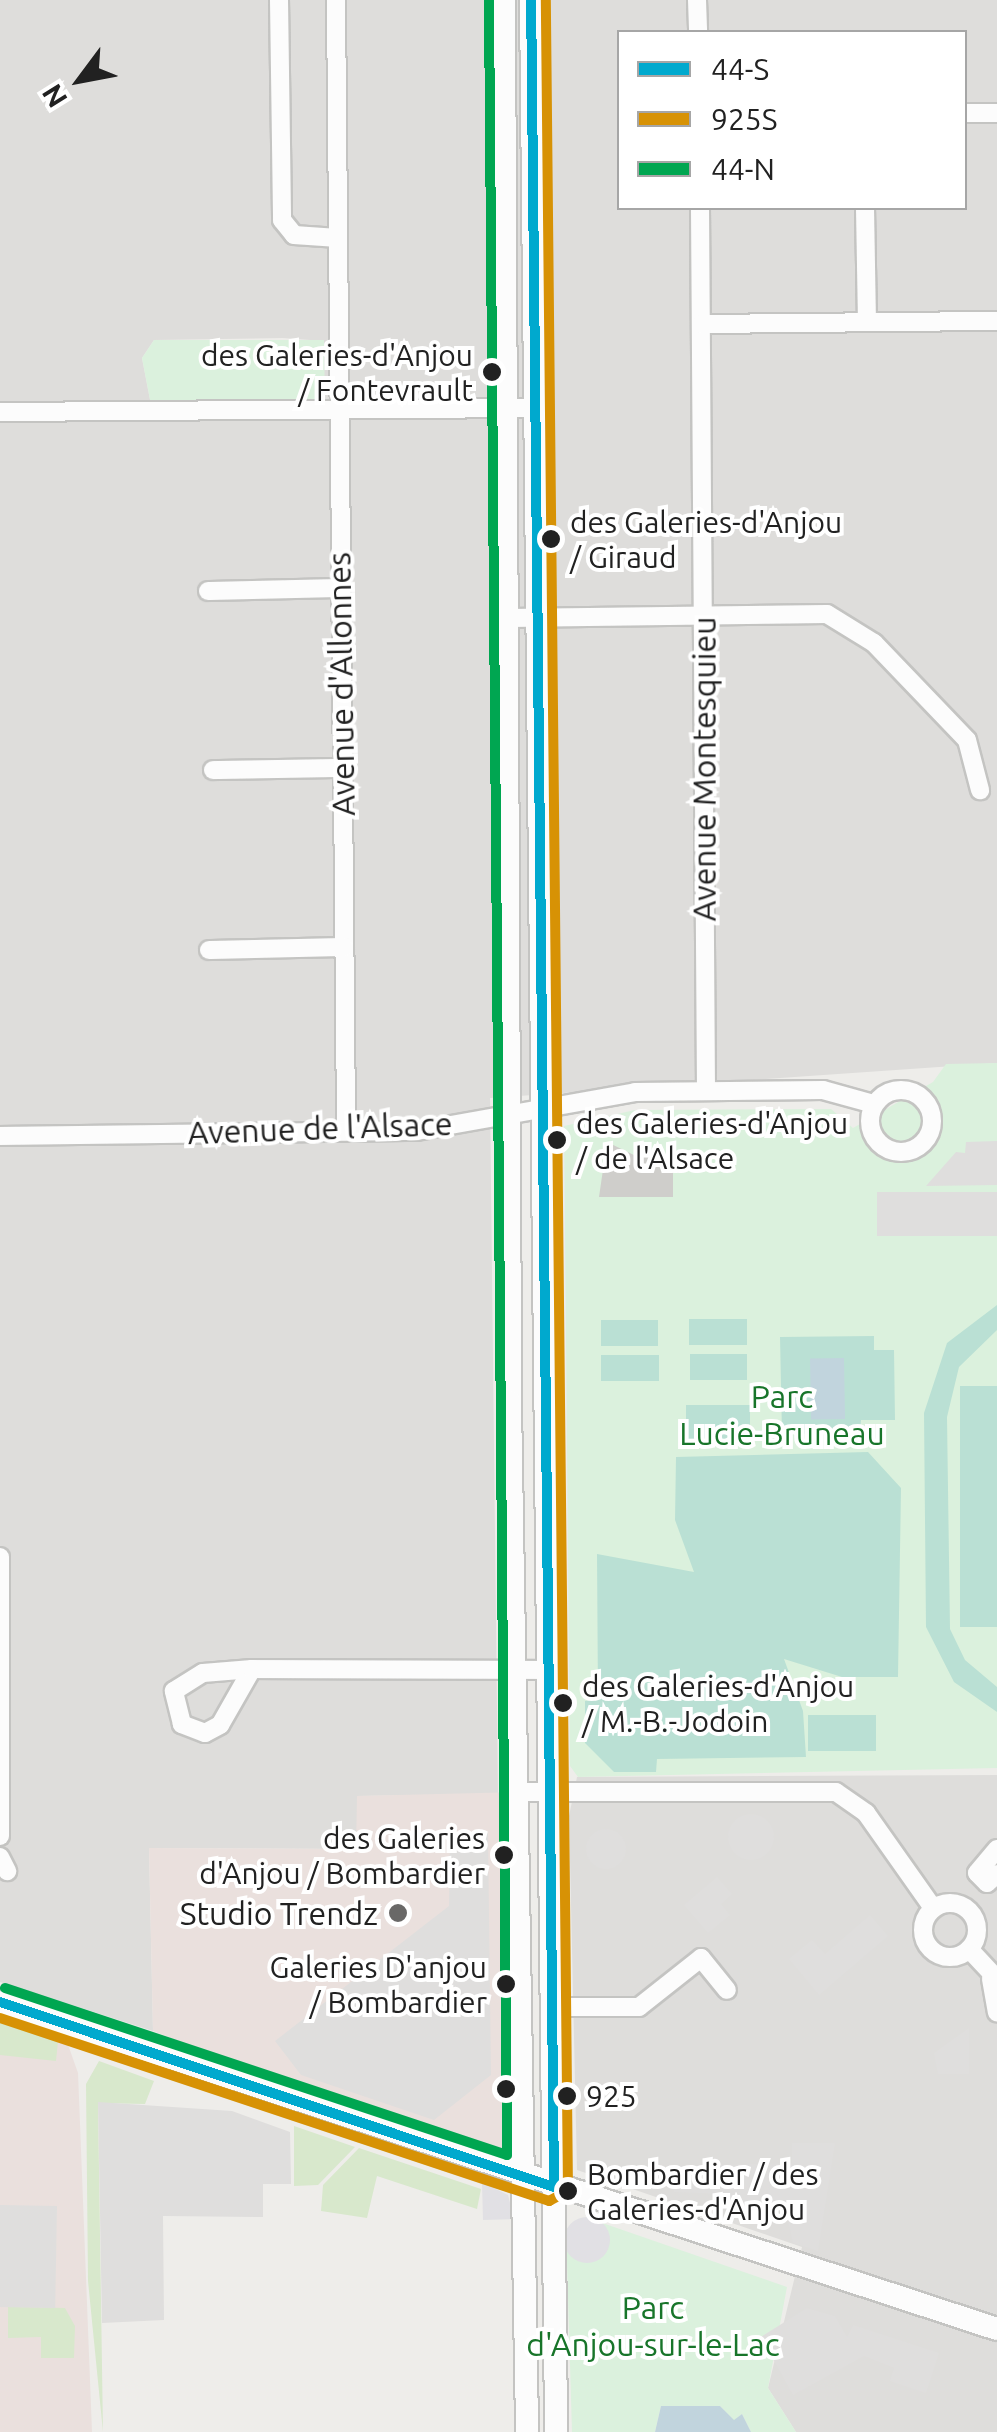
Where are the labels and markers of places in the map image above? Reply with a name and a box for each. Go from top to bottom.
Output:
place label: des Galeries-d'Anjou / Fontevrault [201,337,473,408]
marker: des Galeries-d'Anjou / Fontevrault [482,362,502,382]
place label: des Galeries-d'Anjou / Giraud [570,504,842,574]
marker: des Galeries-d'Anjou / Giraud [541,529,561,549]
place label: des Galeries-d'Anjou / de l'Alsace [576,1105,848,1176]
marker: des Galeries-d'Anjou / de l'Alsace [547,1130,567,1150]
place label: des Galeries-d'Anjou / M.-B.-Jodoin [582,1668,854,1738]
marker: des Galeries-d'Anjou / M.-B.-Jodoin [553,1693,573,1713]
place label: des Galeries d'Anjou / Bombardier [199,1820,485,1890]
marker: des Galeries d'Anjou / Bombardier [494,1845,514,1865]
place label: Studio Trendz [180,1894,378,1932]
marker: Studio Trendz [387,1902,409,1924]
place label: Galeries D'anjou / Bombardier [270,1949,487,2020]
marker: Galeries D'anjou / Bombardier [496,1974,516,1994]
place label: 925 [586,2078,637,2114]
unlabelled marker [496,2079,516,2099]
marker: 925 [557,2086,577,2106]
place label: Bombardier / des Galeries-d'Anjou [587,2156,818,2226]
marker: Bombardier / des Galeries-d'Anjou [558,2181,578,2201]

